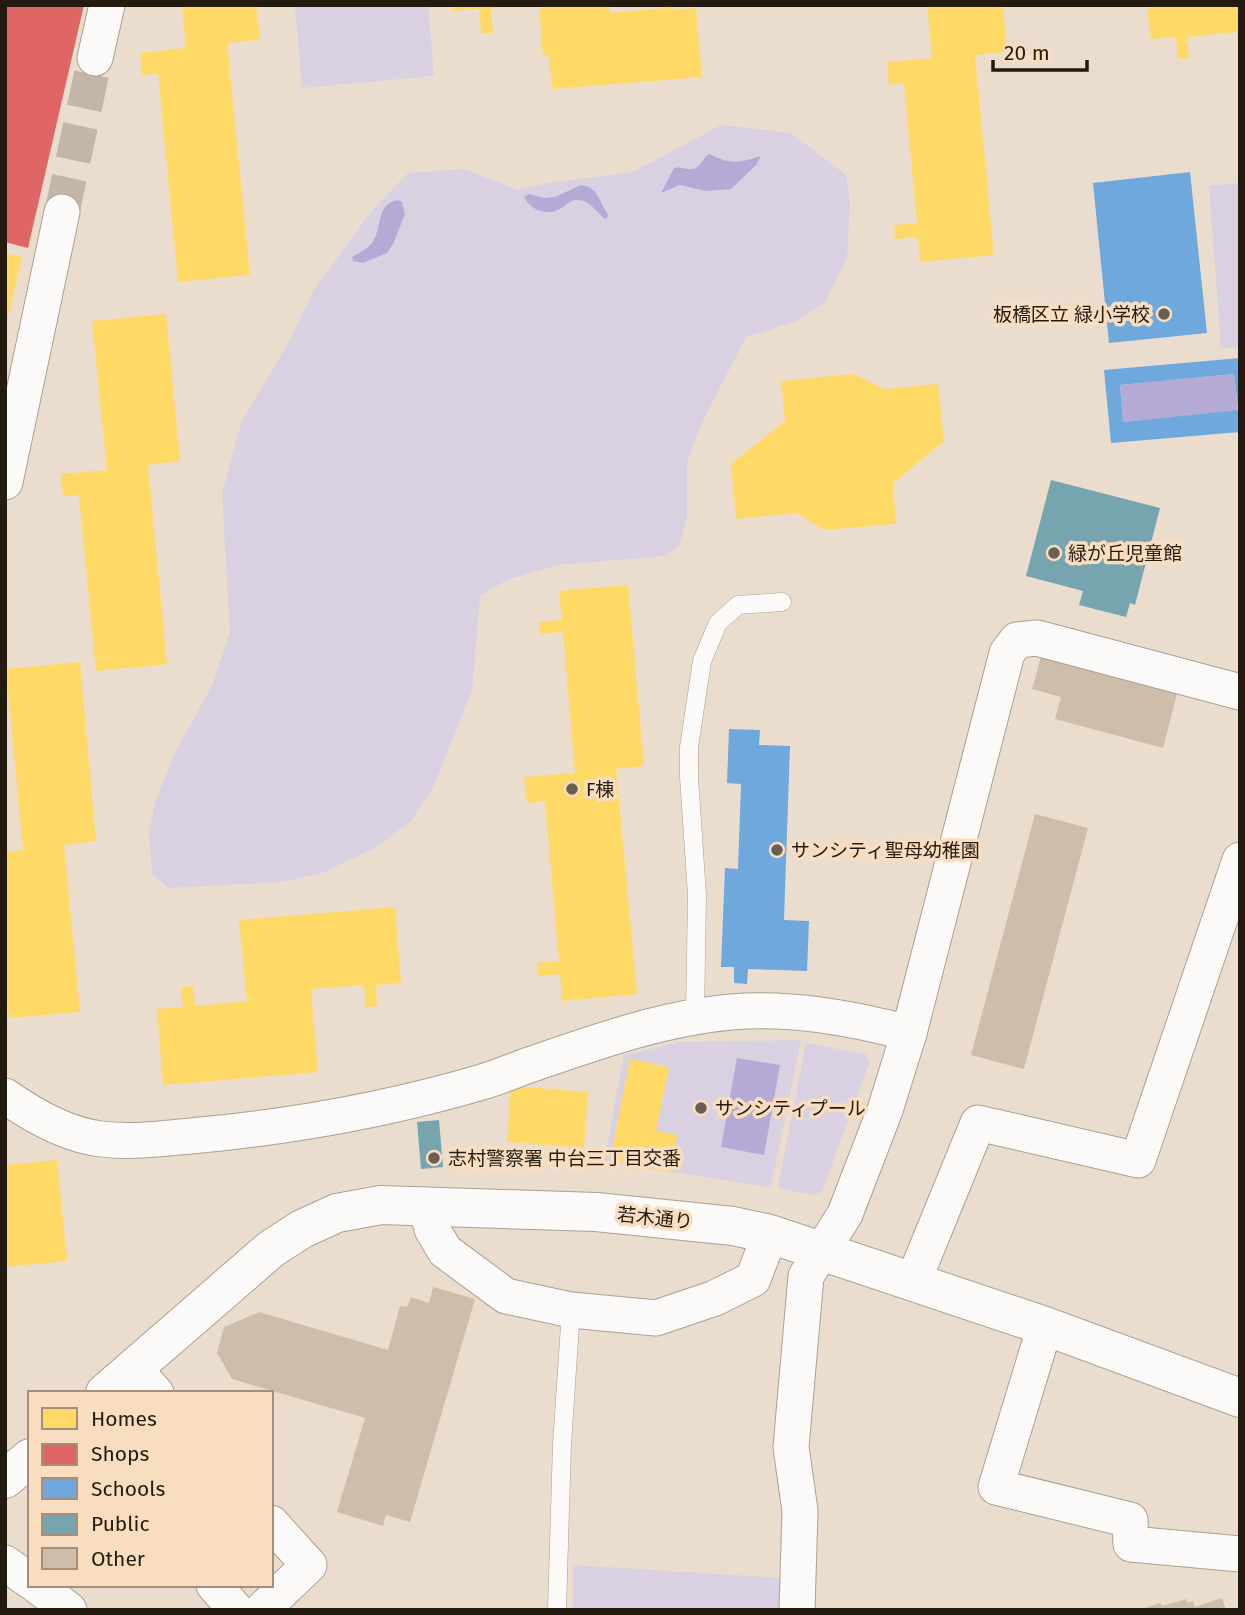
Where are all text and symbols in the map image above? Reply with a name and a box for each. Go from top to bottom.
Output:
scale bar [993,28,1088,72]
text: 20 m [1004,40,1050,66]
place label: 板橋区立 緑小学校 [993,303,1150,326]
marker: 板橋区立 緑小学校 [1156,306,1172,322]
place label: 緑が丘児童館 [1068,542,1182,565]
marker: 緑が丘児童館 [1046,545,1062,561]
place label: F棟 [586,778,614,801]
marker: F棟 [564,781,580,797]
place label: サンシティ聖母幼稚園 [791,839,980,862]
marker: サンシティ聖母幼稚園 [769,842,785,858]
place label: サンシティプール [715,1097,866,1120]
marker: サンシティプール [693,1100,709,1116]
place label: 志村警察署 中台三丁目交番 [448,1147,681,1170]
marker: 志村警察署 中台三丁目交番 [426,1150,442,1166]
street label: 若木通り [616,1203,694,1233]
legend [28,1391,273,1587]
text: Homes [91,1406,157,1432]
text: Shops [91,1441,149,1467]
text: Schools [91,1476,165,1502]
text: Public [91,1511,149,1537]
text: Other [91,1546,145,1572]

